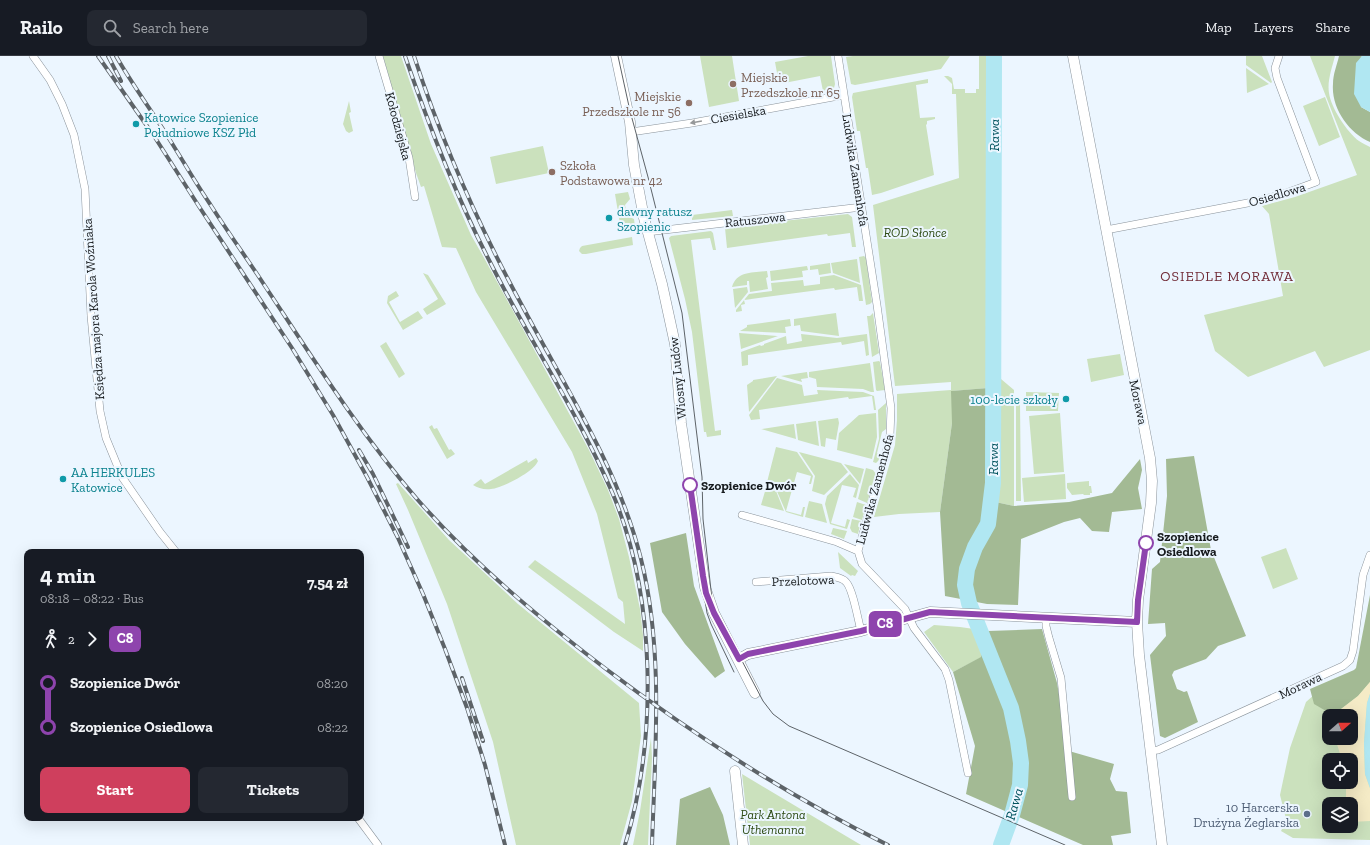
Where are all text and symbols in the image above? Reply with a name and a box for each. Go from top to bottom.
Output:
search box [87,10,367,46]
text: Railo [20,16,63,39]
icon: search [101,17,123,39]
text: Search here [133,19,209,37]
text: Map [1205,19,1232,36]
text: Layers [1254,19,1293,36]
text: Share [1315,19,1350,36]
place label: Miejskie Przedszkole nr 65 [741,70,840,100]
marker: Miejskie Przedszkole nr 65 [728,79,738,89]
place label: Miejskie Przedszkole nr 56 [582,89,681,119]
street label: Kołodziejska [381,90,415,163]
marker: Miejskie Przedszkole nr 56 [684,98,694,108]
street label: Ciesielska [709,102,768,127]
place label: Katowice Szopienice Południowe KSZ Płd [144,110,258,140]
street label: Ludwika Zamenhofa [839,113,872,228]
marker: Katowice Szopienice Południowe KSZ Płd [131,119,141,129]
one-way arrow [690,119,702,125]
water label: Rawa [986,119,1003,151]
place label: Szkoła Podstawowa nr 42 [560,158,663,188]
marker: Szkoła Podstawowa nr 42 [547,167,557,177]
street label: Osiedlowa [1247,179,1308,210]
place label: dawny ratusz Szopienic [617,204,692,234]
street label: Ratuszowa [724,209,787,230]
marker: dawny ratusz Szopienic [604,213,614,223]
street label: Księdza majora Karola Woźniaka [80,217,108,400]
park label: ROD Słońce [883,225,947,240]
district label: OSIEDLE MORAWA [1160,268,1294,285]
street label: Wiosny Ludów [666,336,689,420]
street label: Morawa [1126,378,1151,427]
place label: 100-lecie szkoły [970,392,1058,407]
marker: 100-lecie szkoły [1061,394,1071,404]
street label: Ludwika Zamenhofa [853,432,897,546]
water label: Rawa [985,443,1002,475]
place label: AA HERKULES Katowice [71,465,155,495]
marker: AA HERKULES Katowice [58,474,68,484]
marker: Szopienice Dwór [682,477,698,493]
place label: Szopienice Dwór [701,478,797,493]
place label: Szopienice Osiedlowa [1157,529,1219,559]
marker: Szopienice Osiedlowa [1138,535,1154,551]
text: 4 min [40,562,96,589]
street label: Przelotowa [771,572,835,589]
text: 7.54 zł [307,574,348,592]
text: 08:18 – 08:22 · Bus [40,591,144,606]
line badge: C8 [867,611,903,637]
text: C8 [877,615,893,632]
icon: walk [40,628,62,650]
icon: forward [81,628,103,650]
text: C8 [117,630,133,647]
text: 2 [68,632,75,647]
street label: Morawa [1276,669,1325,702]
text: Szopienice Dwór [70,674,180,692]
text: 08:20 [316,676,348,691]
north arrow [1322,709,1358,745]
map controls [1322,709,1358,833]
text: Szopienice Osiedlowa [70,718,213,736]
text: 08:22 [317,720,348,735]
button: locate [1322,753,1358,789]
button: Start [40,767,190,813]
button: Tickets [198,767,348,813]
water label: Rawa [1002,786,1027,822]
button: layers [1322,797,1358,833]
place label: 10 Harcerska Drużyna Żeglarska [1193,800,1300,830]
park label: Park Antona Uthemanna [740,807,806,837]
marker: 10 Harcerska Drużyna Żeglarska [1302,809,1312,819]

